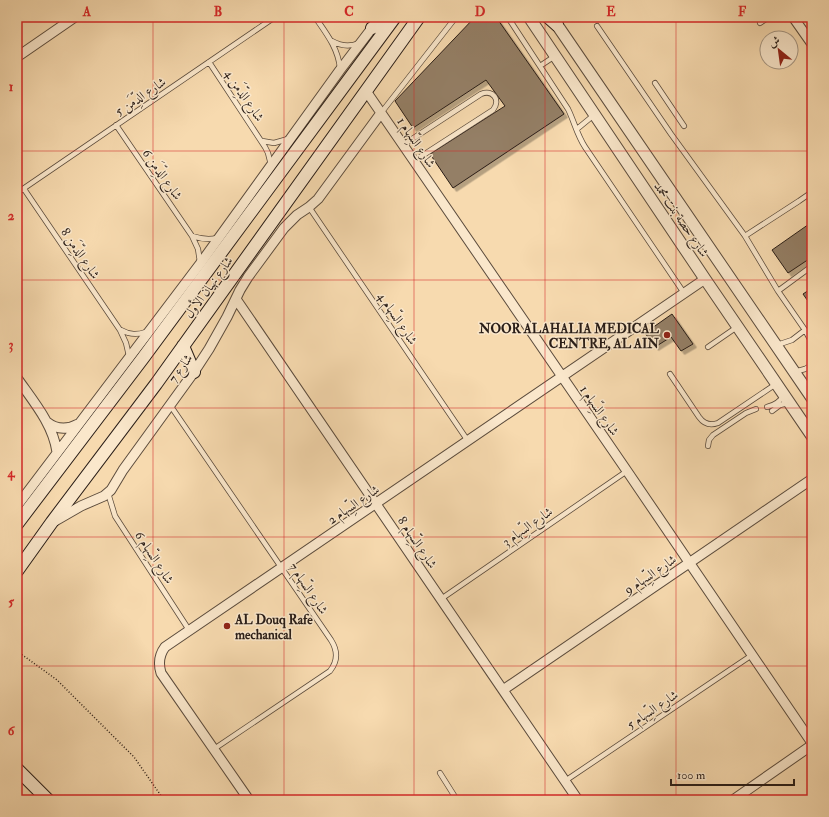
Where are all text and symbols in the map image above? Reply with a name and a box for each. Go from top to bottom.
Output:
text: A [82,4,92,20]
text: B [214,4,222,20]
text: C [344,4,354,20]
text: D [475,4,486,20]
text: E [606,4,616,20]
text: F [738,4,747,20]
north arrow [759,30,799,70]
text: ش [766,33,782,50]
street label: شارع الدِّمَن 4 [219,65,269,126]
street label: شارع الدِّمَن 5 [111,72,171,122]
text: 1 [9,79,14,95]
street label: شارع السِّهام 1 [391,113,441,173]
street label: شارع الدِّمَن 6 [136,145,187,205]
street label: شارع حصة بنت محمد [648,179,712,262]
text: 2 [8,208,15,224]
street label: شارع الدِّمَن 8 [55,224,105,284]
street label: شارع نهيان الأول [180,253,239,323]
street label: شارع السِّهام 4 [371,288,422,350]
place label: NOOR ALAHALIA MEDICAL CENTRE, AL AIN [478,321,660,352]
marker: NOOR ALAHALIA MEDICAL CENTRE, AL AIN [662,330,672,340]
text: 3 [9,337,14,353]
street label: شارع 7 [165,351,199,388]
street label: شارع السِّهام 1 [574,381,624,440]
text: 4 [6,465,15,481]
street label: شارع السِّهام 2 [323,480,384,531]
street label: شارع السِّهام 3 [498,502,558,552]
street label: شارع السِّهام 8 [392,512,442,573]
street label: شارع السِّهام 6 [129,527,179,588]
street label: شارع السِّهام 9 [619,550,681,601]
street label: شارع السِّهام 7 [283,559,333,619]
text: 5 [8,594,14,610]
place label: AL Douq Rafe mechanical [234,612,313,643]
marker: AL Douq Rafe mechanical [222,621,232,631]
street label: شارع السِّهام 5 [623,685,683,735]
text: 6 [8,723,16,739]
scale bar [671,761,794,787]
text: 100 m [677,768,706,783]

